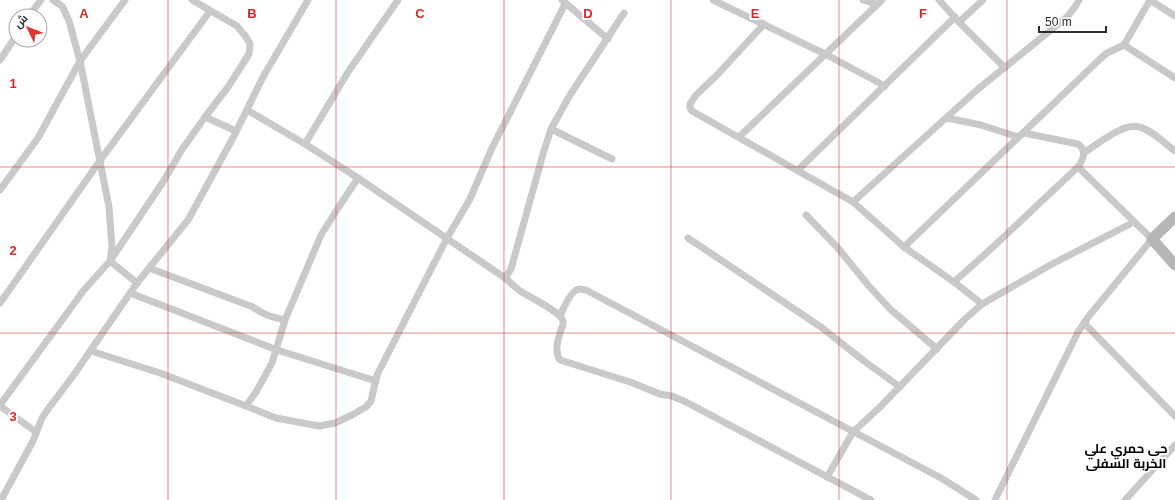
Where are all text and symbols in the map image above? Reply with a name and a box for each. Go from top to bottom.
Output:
text: A [79,6,89,21]
text: B [247,6,257,21]
text: C [415,6,425,21]
text: D [583,6,593,21]
text: E [751,6,760,21]
text: F [919,6,927,21]
north arrow [8,8,48,48]
scale bar [1039,8,1106,34]
text: ش [11,12,31,31]
text: 50 m [1045,15,1072,29]
text: 1 [9,76,17,91]
text: 2 [9,243,17,258]
text: 3 [9,409,17,424]
district label: حي حمري علي الخربة السفلى [1085,441,1167,471]

